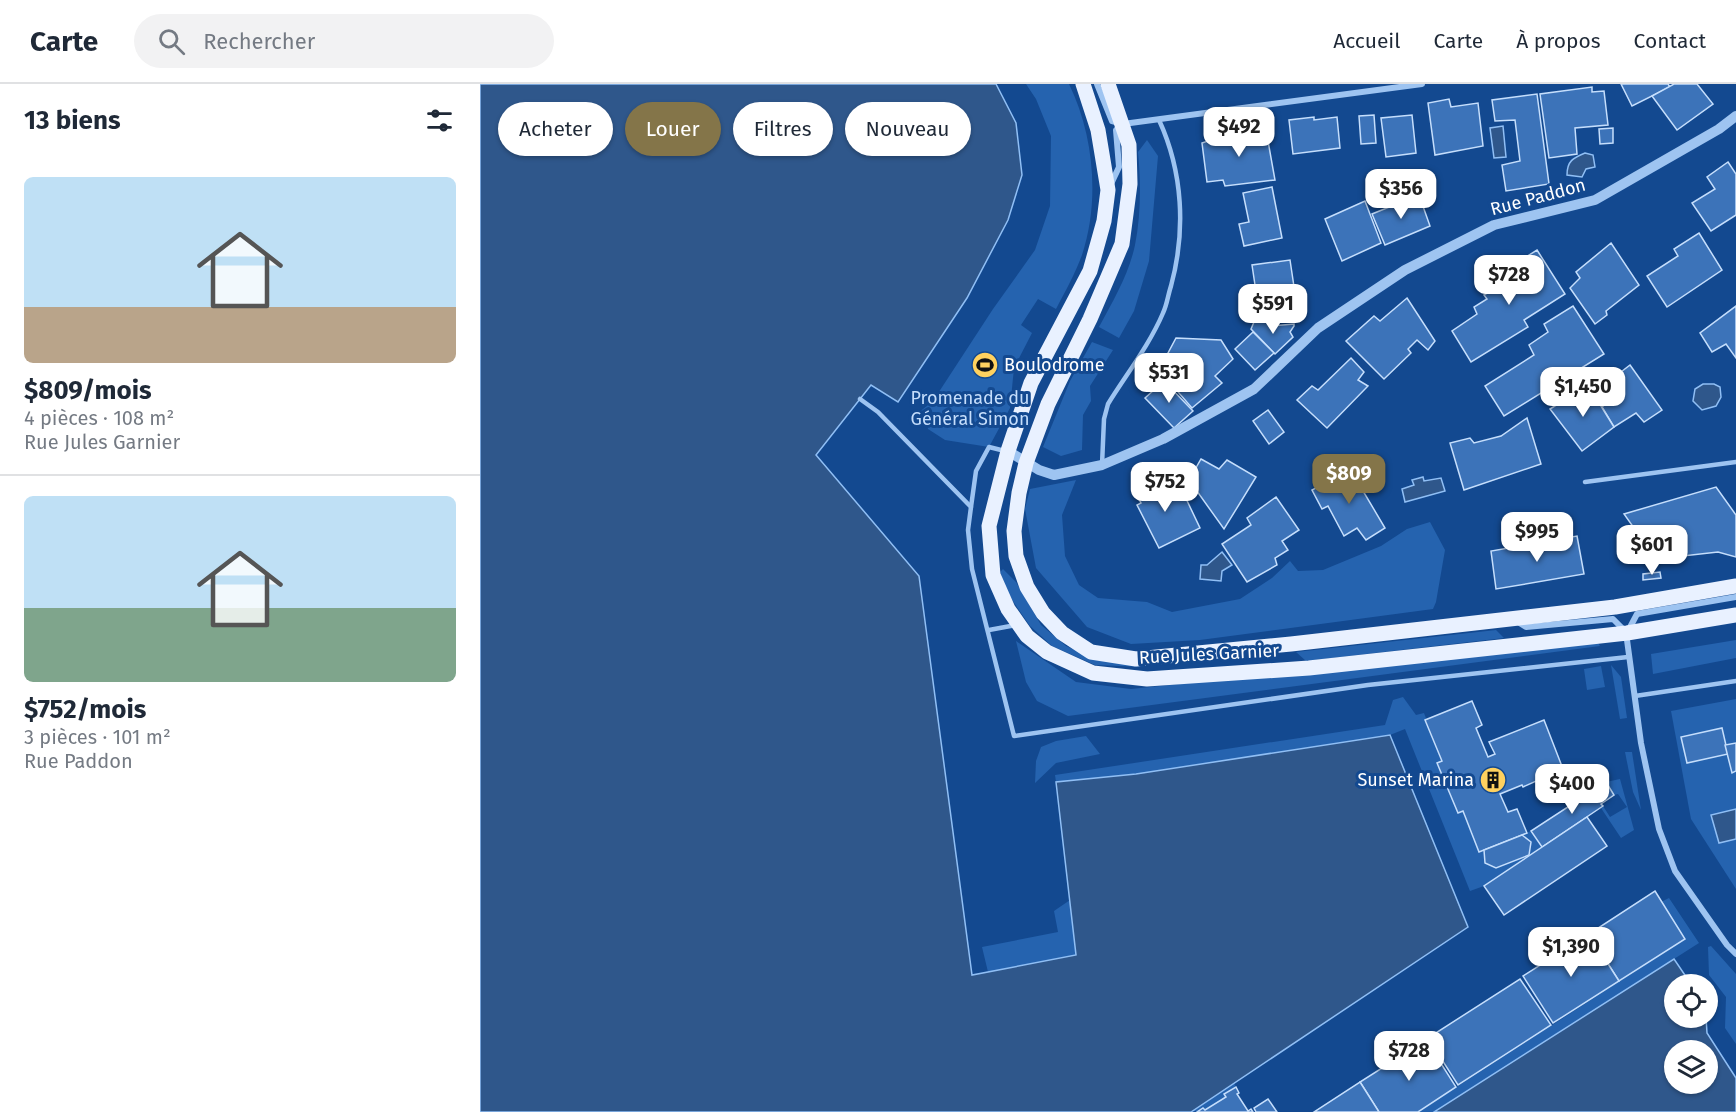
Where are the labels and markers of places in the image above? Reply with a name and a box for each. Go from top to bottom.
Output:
pin: $492 [1203,107,1275,158]
pin: $356 [1365,169,1437,220]
pin: $728 [1473,255,1545,306]
pin: $591 [1237,284,1309,335]
sports icon: Boulodrome [970,350,1000,380]
pin: $531 [1133,353,1205,404]
place label: Boulodrome [1004,354,1105,376]
pin: $1,450 [1534,367,1632,418]
pin: $809 [1313,454,1385,505]
pin: $752 [1129,462,1201,513]
pin: $995 [1501,512,1573,563]
pin: $601 [1616,525,1688,576]
pin: $400 [1536,764,1608,815]
building icon: Sunset Marina [1478,765,1508,795]
place label: Sunset Marina [1358,769,1474,791]
pin: $1,390 [1522,927,1620,978]
pin: $728 [1373,1031,1445,1082]

